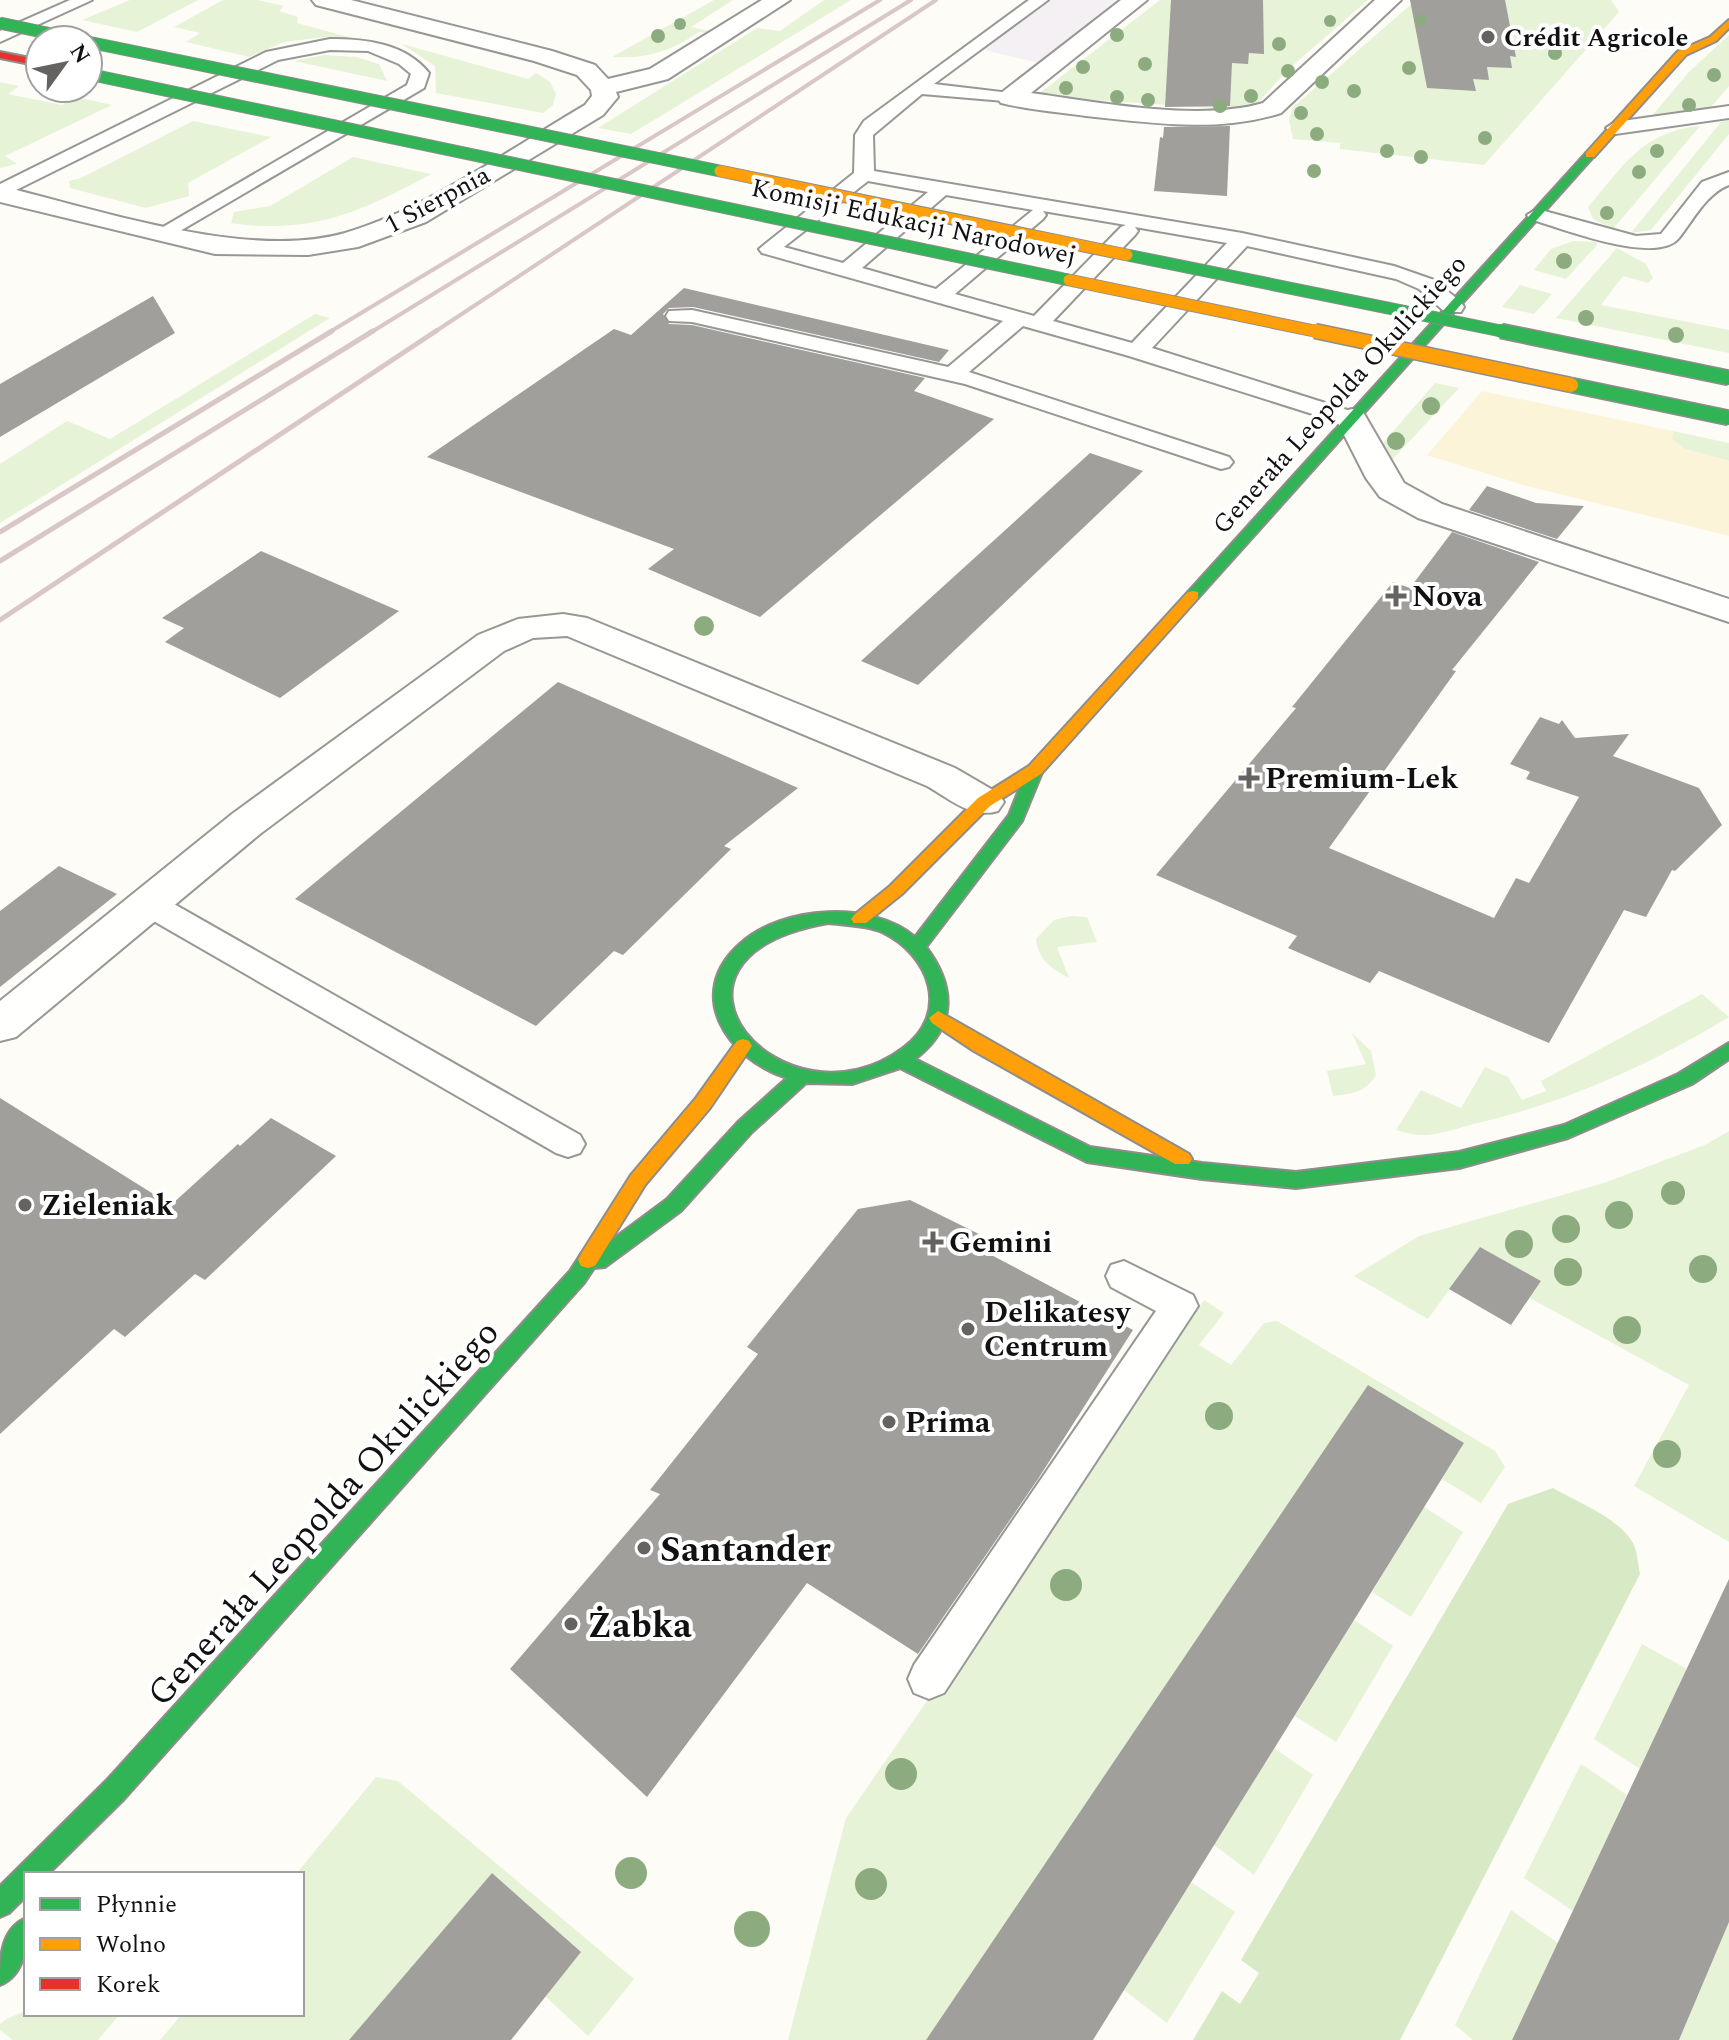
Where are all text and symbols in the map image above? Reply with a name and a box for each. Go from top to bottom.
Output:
place label: Crédit Agricole [1504,18,1688,58]
north arrow [24,24,104,104]
marker: Crédit Agricole [1479,28,1497,46]
text: N [61,37,98,70]
street label: 1 Sierpnia [377,155,498,245]
street label: Komisji Edukacji Narodowej [748,168,1080,276]
street label: Generała Leopolda Okulickiego [1203,246,1477,543]
place label: Nova [1412,574,1483,620]
marker: Nova [1387,587,1405,605]
place label: Premium-Lek [1265,756,1458,802]
marker: Premium-Lek [1240,769,1258,787]
place label: Zieleniak [41,1183,174,1229]
marker: Zieleniak [16,1196,34,1214]
place label: Gemini [949,1220,1052,1266]
marker: Gemini [924,1233,942,1251]
place label: Delikatesy Centrum [984,1290,1132,1370]
street label: Generała Leopolda Okulickiego [135,1308,513,1720]
marker: Delikatesy Centrum [959,1320,977,1338]
place label: Prima [905,1400,991,1446]
marker: Prima [880,1413,898,1431]
place label: Santander [660,1523,831,1578]
marker: Santander [635,1539,653,1557]
place label: Żabka [587,1599,692,1654]
marker: Żabka [562,1615,580,1633]
legend [24,1872,304,2016]
text: Płynnie [96,1887,177,1923]
text: Wolno [96,1927,166,1963]
text: Korek [96,1967,160,2003]

